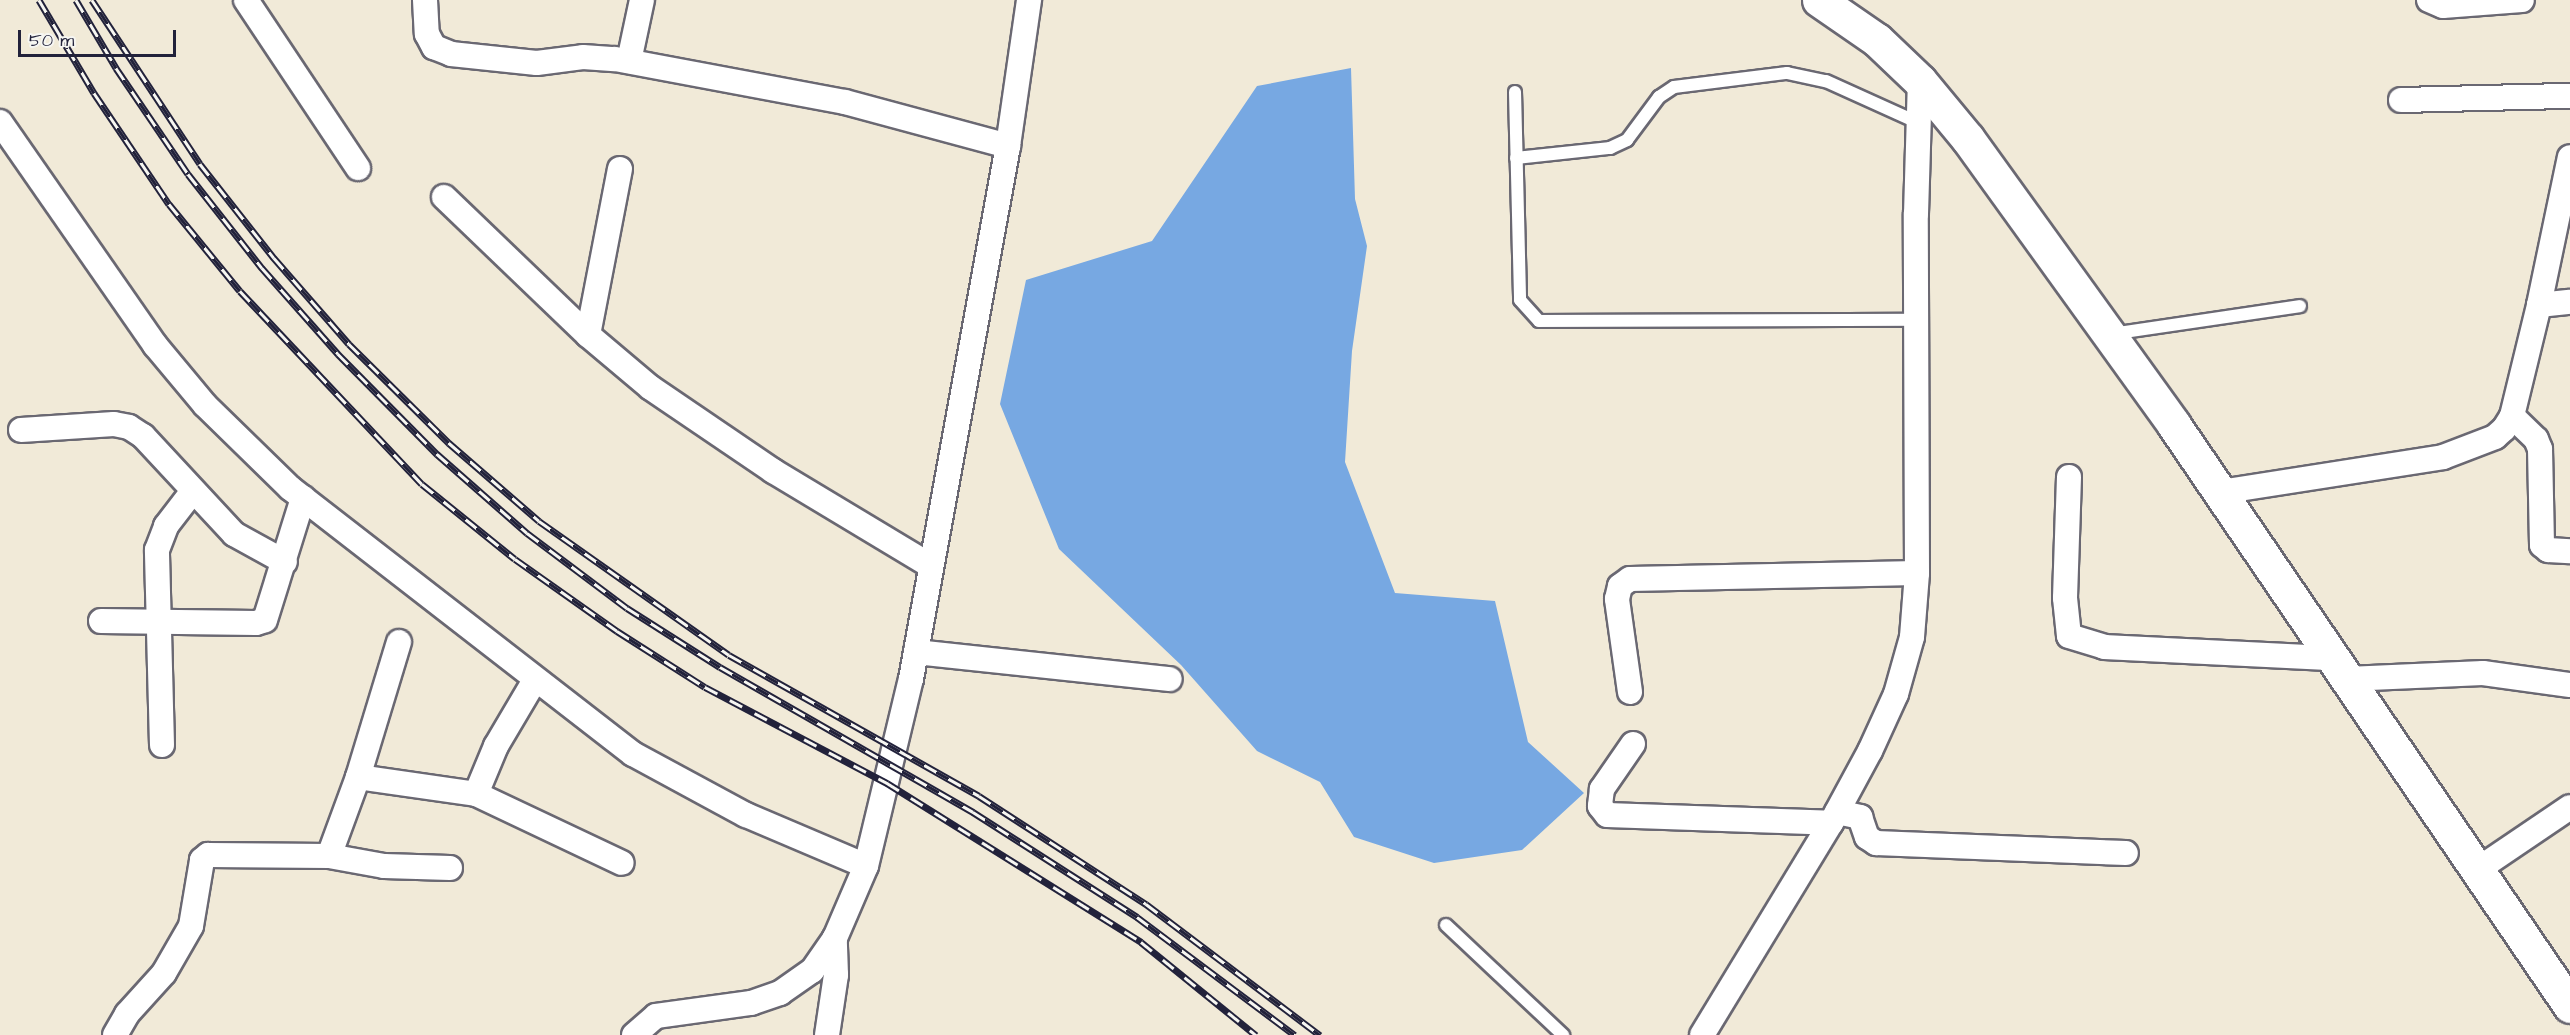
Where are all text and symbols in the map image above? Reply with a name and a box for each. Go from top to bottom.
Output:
scale bar [21,18,178,56]
text: 50 m [29,28,74,53]

